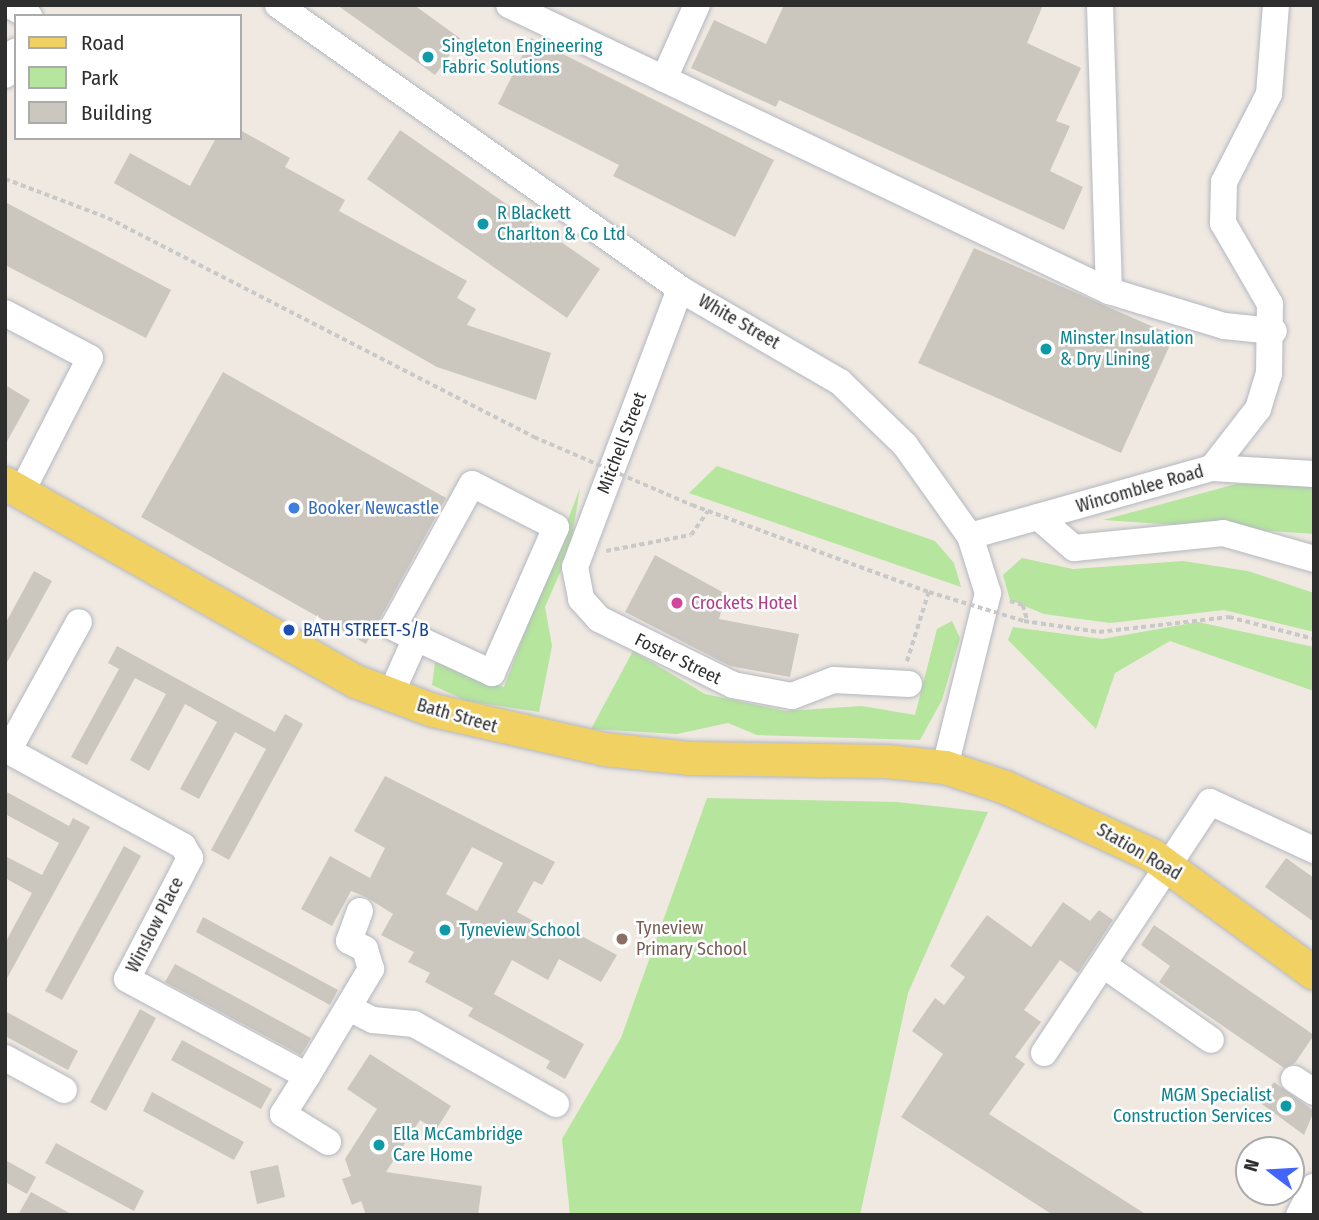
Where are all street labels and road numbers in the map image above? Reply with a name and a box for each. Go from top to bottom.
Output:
street label: White Street [694,290,784,354]
street label: Mitchell Street [593,389,651,497]
street label: Wincomblee Road [1074,460,1206,518]
street label: Foster Street [631,629,725,689]
street label: Bath Street [414,694,500,738]
street label: Station Road [1093,819,1185,885]
street label: Winslow Place [122,874,188,976]

